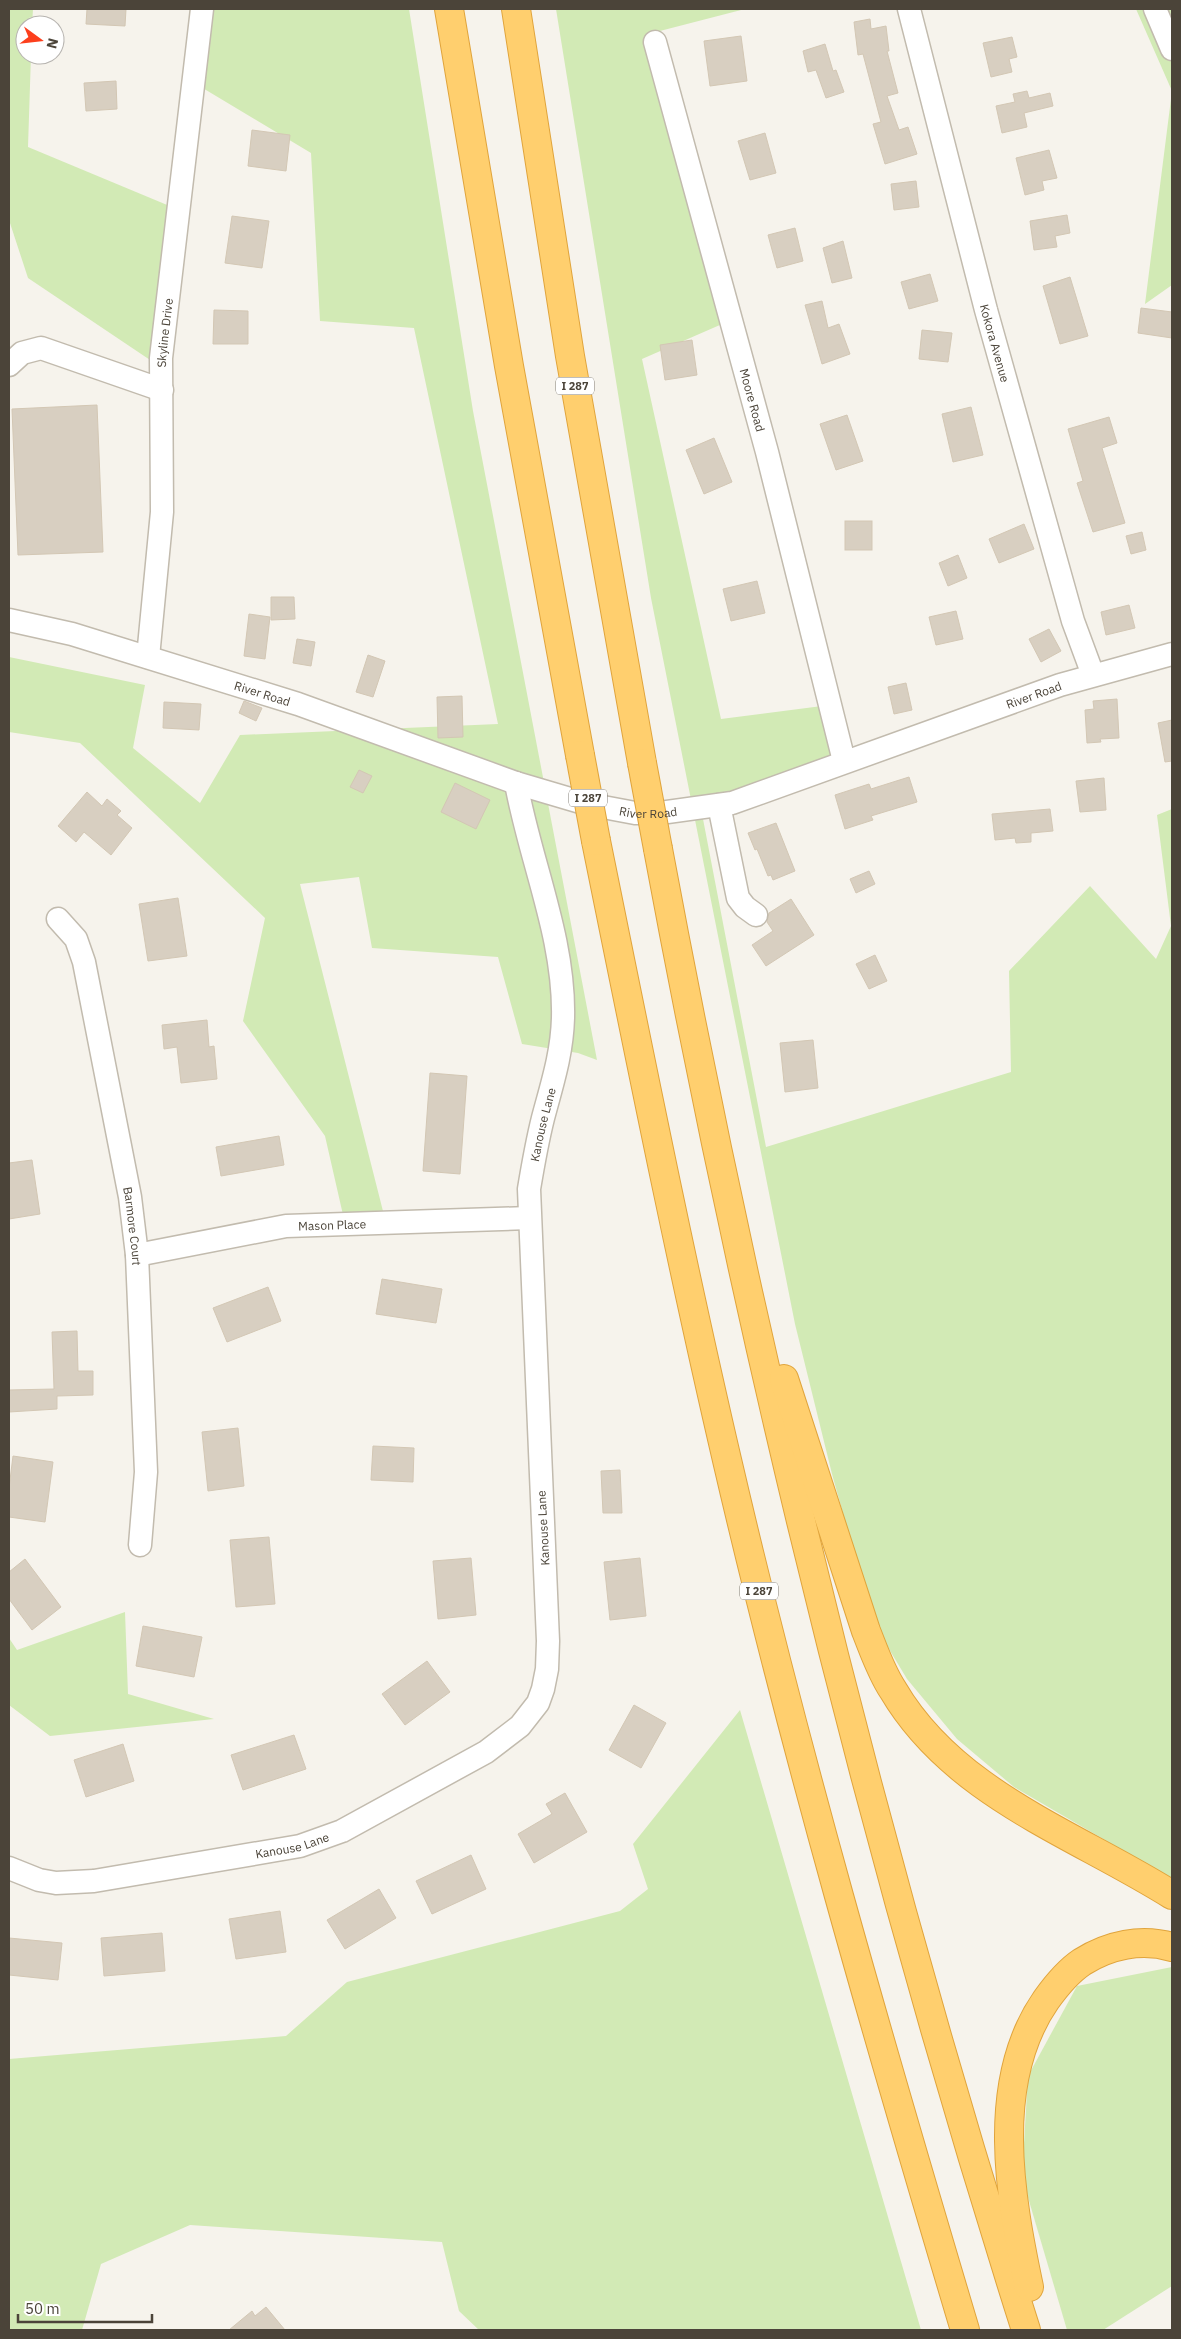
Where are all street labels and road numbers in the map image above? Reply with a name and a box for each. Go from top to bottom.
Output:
street label: Skyline Drive [153,297,176,368]
street label: Kokora Avenue [977,302,1013,384]
street label: Moore Road [737,367,769,433]
road number: I 287 [556,378,594,394]
street label: River Road [233,677,292,709]
street label: River Road [1004,678,1063,711]
road number: I 287 [569,790,607,806]
street label: River Road [618,803,678,821]
street label: Kanouse Lane [526,1086,559,1163]
street label: Barmore Court [121,1185,145,1266]
street label: Mason Place [298,1216,367,1233]
street label: Kanouse Lane [534,1490,552,1566]
road number: I 287 [740,1582,778,1600]
street label: Kanouse Lane [254,1829,331,1861]

